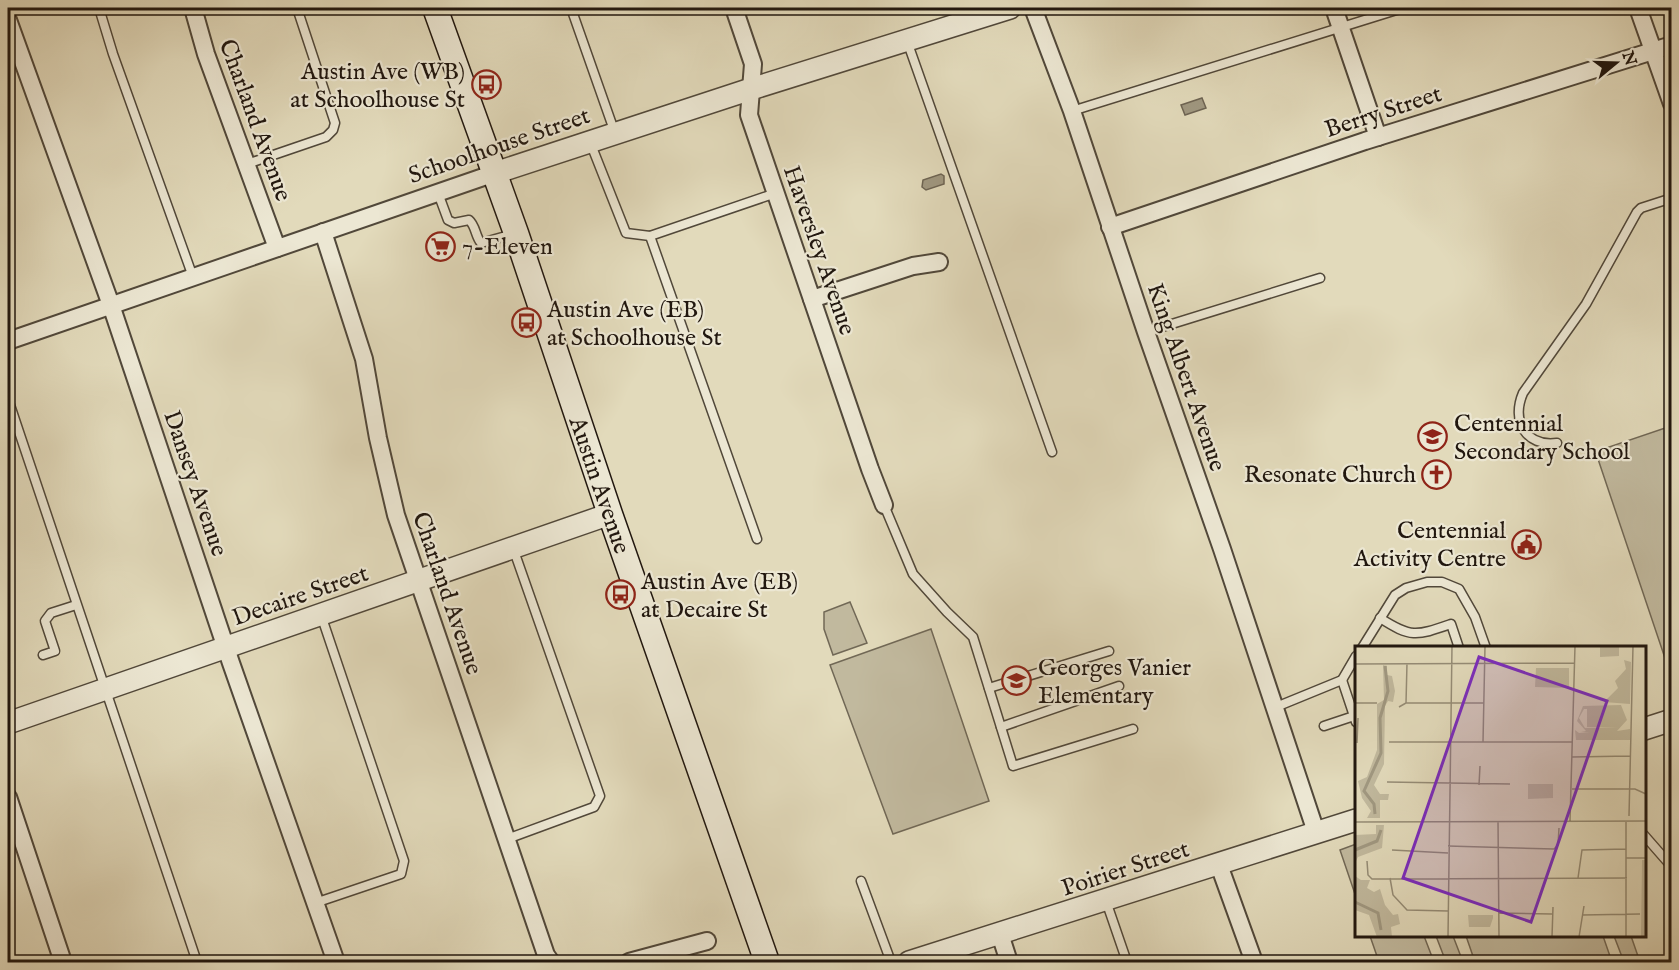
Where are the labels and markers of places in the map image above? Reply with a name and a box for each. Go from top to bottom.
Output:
place label: Austin Ave (WB) at Schoolhouse St [290,57,465,116]
bus stop icon: Austin Ave (WB) at Schoolhouse St [470,69,502,101]
supermarket icon: 7-Eleven [425,230,457,262]
place label: 7-Eleven [462,232,553,263]
place label: Austin Ave (EB) at Schoolhouse St [546,295,722,354]
bus stop icon: Austin Ave (EB) at Schoolhouse St [510,307,542,339]
place label: Centennial Secondary School [1454,409,1630,468]
school or university icon: Centennial Secondary School [1417,421,1449,453]
church icon: Resonate Church [1421,458,1453,490]
place label: Resonate Church [1244,460,1416,491]
place label: Centennial Activity Centre [1353,516,1506,575]
public building icon: Centennial Activity Centre [1511,528,1543,560]
place label: Austin Ave (EB) at Decaire St [640,567,798,626]
bus stop icon: Austin Ave (EB) at Decaire St [604,579,636,611]
place label: Georges Vanier Elementary [1038,653,1191,712]
school or university icon: Georges Vanier Elementary [1001,665,1033,697]

